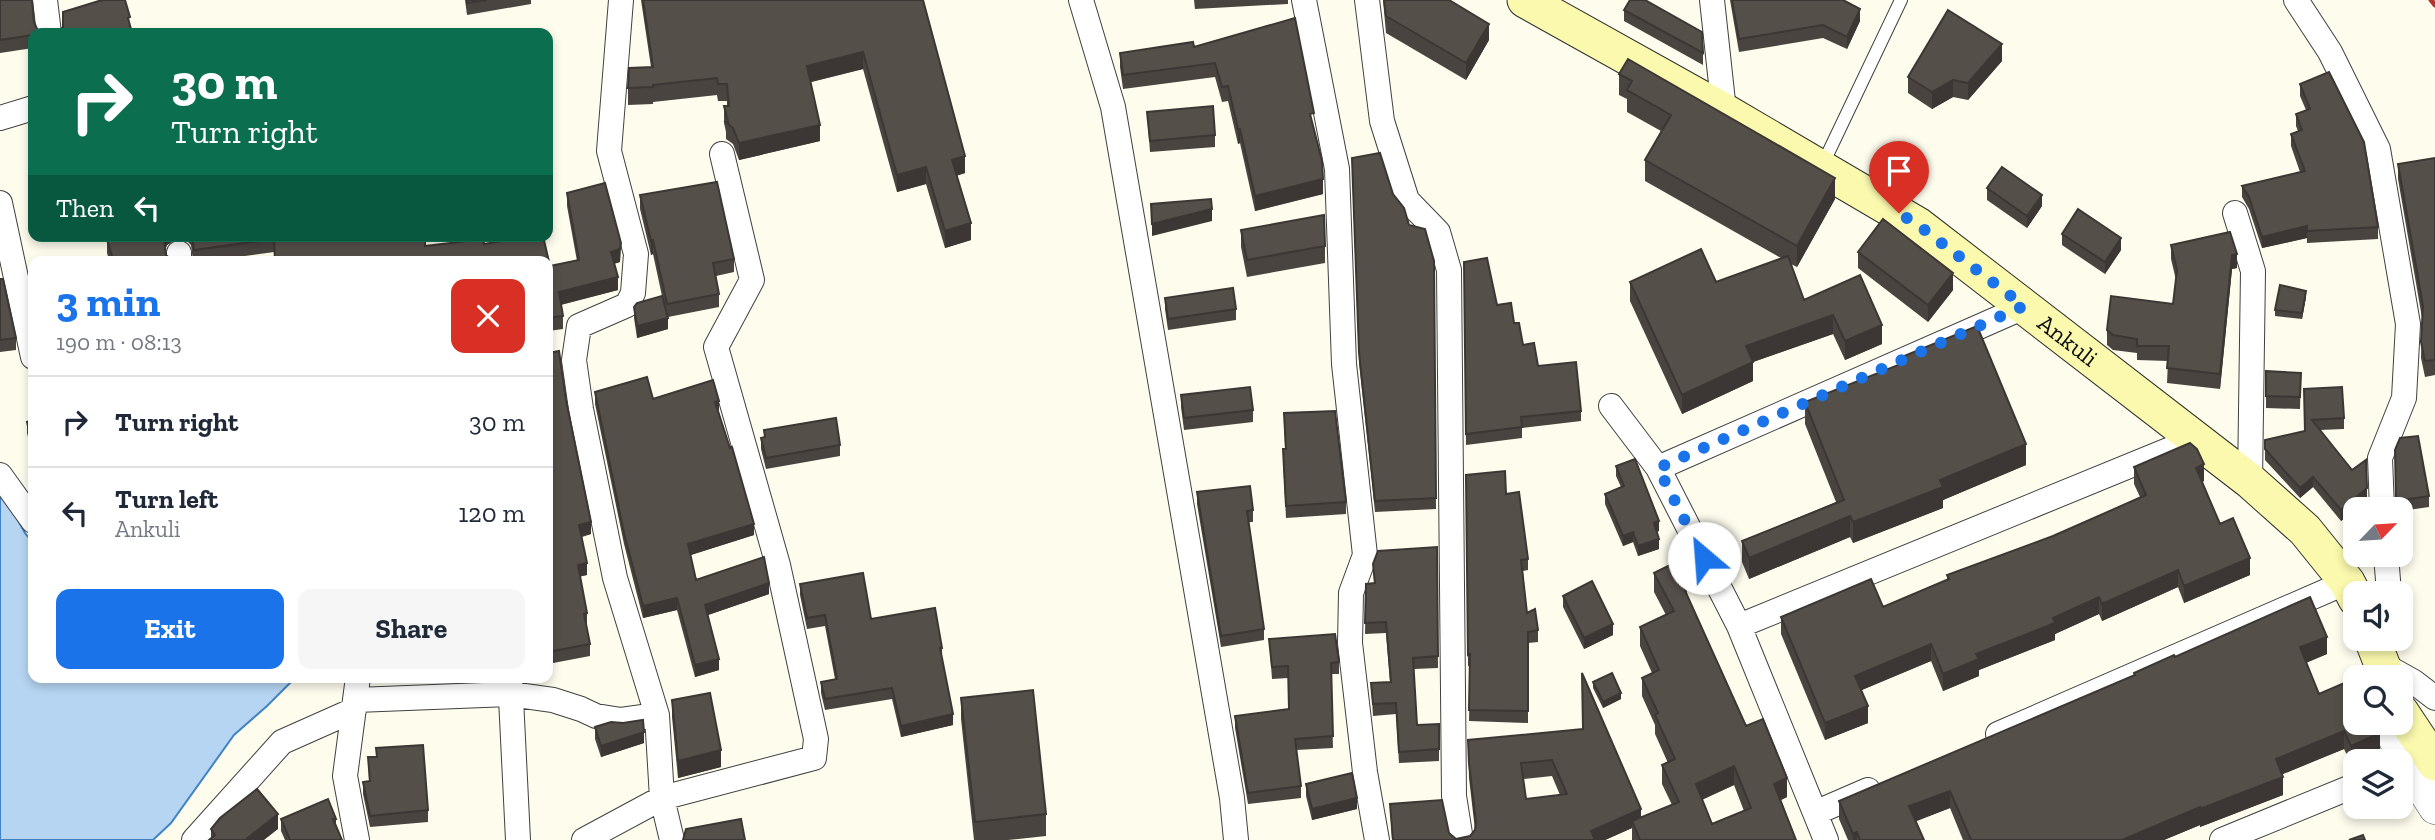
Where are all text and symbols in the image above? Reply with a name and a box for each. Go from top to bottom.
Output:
text: 30 m [171,53,277,112]
icon: right [56,56,147,147]
text: Turn right [171,113,318,151]
pin [1869,141,1929,213]
icon: arrive [1880,152,1918,190]
icon: left [128,189,166,227]
text: Then [56,192,114,224]
text: 3 min [56,276,161,327]
button: close [451,279,525,353]
street label: Ankuli [2032,308,2104,373]
text: 190 m · 08:13 [56,328,182,356]
icon: right [56,403,94,441]
text: Turn right [115,406,238,438]
text: 30 m [469,406,525,438]
text: Turn left [115,483,218,515]
icon: left [56,494,94,532]
text: 120 m [458,497,525,529]
north arrow [2343,497,2413,567]
map controls [2343,497,2413,819]
text: Ankuli [115,515,181,543]
position arrow [1667,521,1741,595]
button: sound [2343,581,2413,651]
button: Exit [56,589,284,669]
button: Share [298,589,525,669]
button: search [2343,665,2413,735]
button: layers [2343,749,2413,819]

